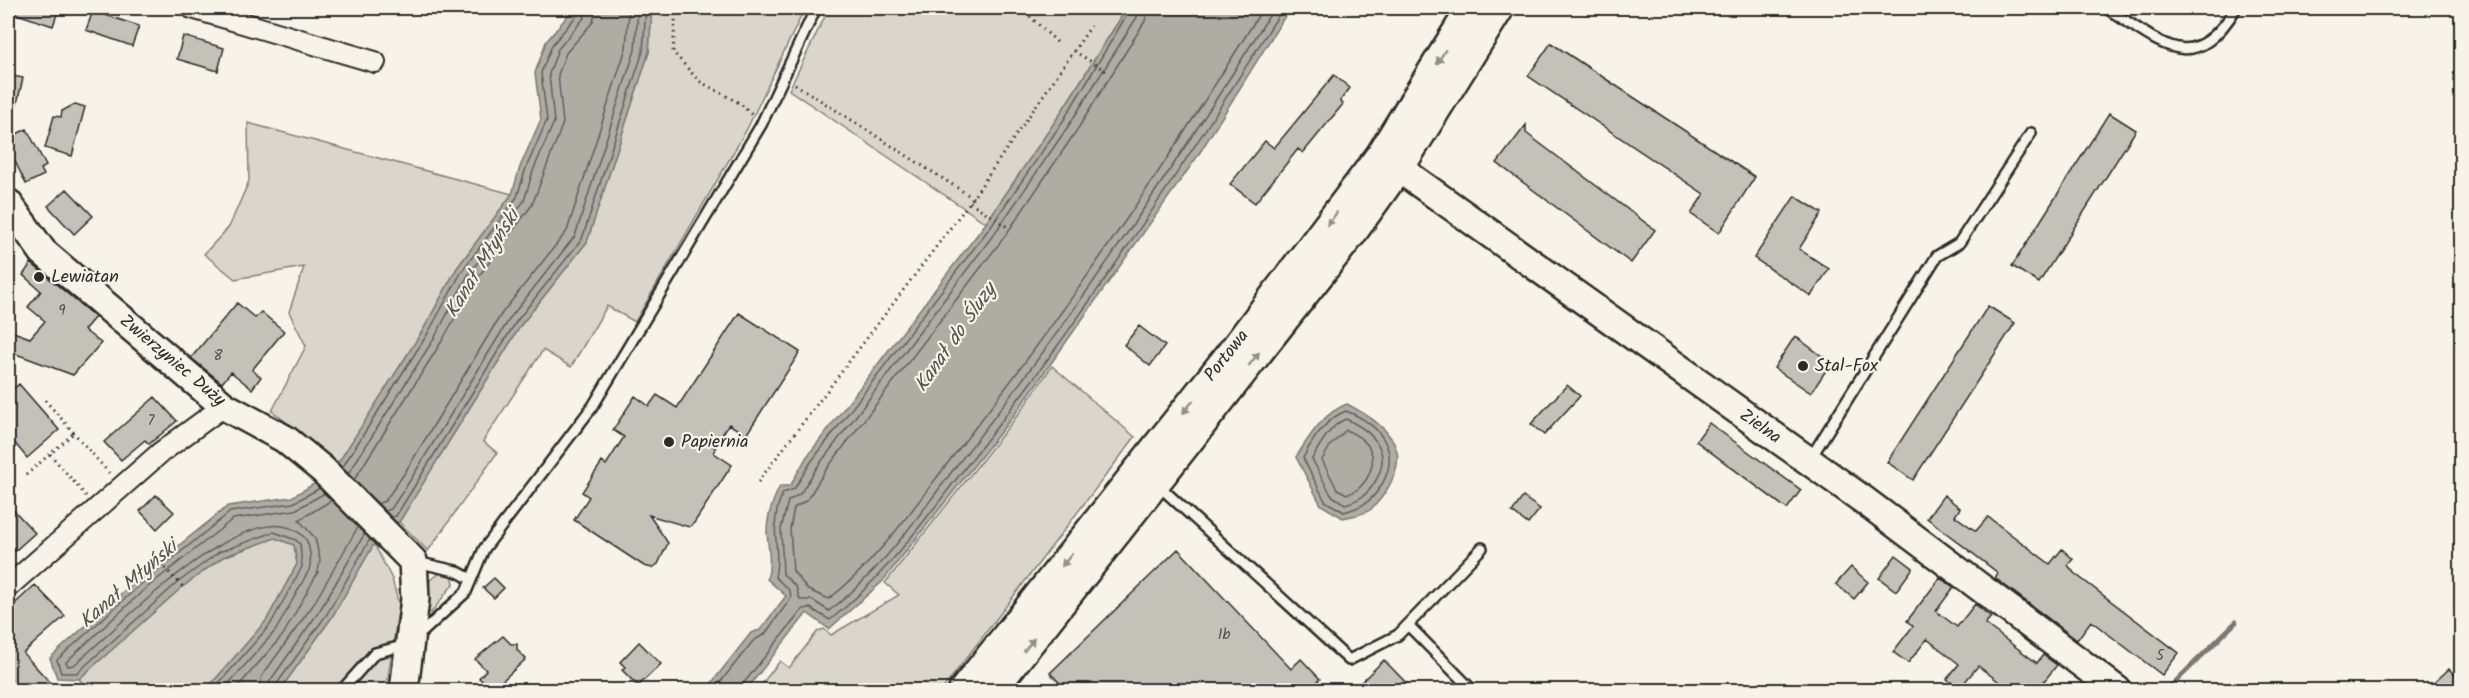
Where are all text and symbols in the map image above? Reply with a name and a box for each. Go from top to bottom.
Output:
one-way arrow [1435,49,1446,65]
water label: Kanał Młyński [437,200,531,324]
one-way arrow [1326,211,1338,226]
place label: Lewiatan [51,263,119,292]
marker: Lewiatan [32,270,46,284]
water label: Kanał do Śluzy [907,275,1007,399]
house number: 9 [58,299,66,323]
street label: Zwierzyniec Duży [112,308,232,415]
street label: Portowa [1197,324,1257,388]
house number: 8 [213,344,223,368]
one-way arrow [1247,352,1259,367]
place label: Stal-Fox [1815,352,1878,381]
marker: Stal-Fox [1796,359,1810,373]
one-way arrow [1181,399,1194,415]
street label: Zielna [1733,402,1787,452]
house number: 7 [148,409,156,433]
place label: Papiernia [681,428,748,457]
marker: Papiernia [662,435,676,449]
water label: Kanał Młyński [72,530,189,637]
one-way arrow [1060,552,1073,568]
house number: 1b [1218,623,1230,647]
one-way arrow [1023,637,1035,652]
house number: 5 [2156,644,2165,668]

